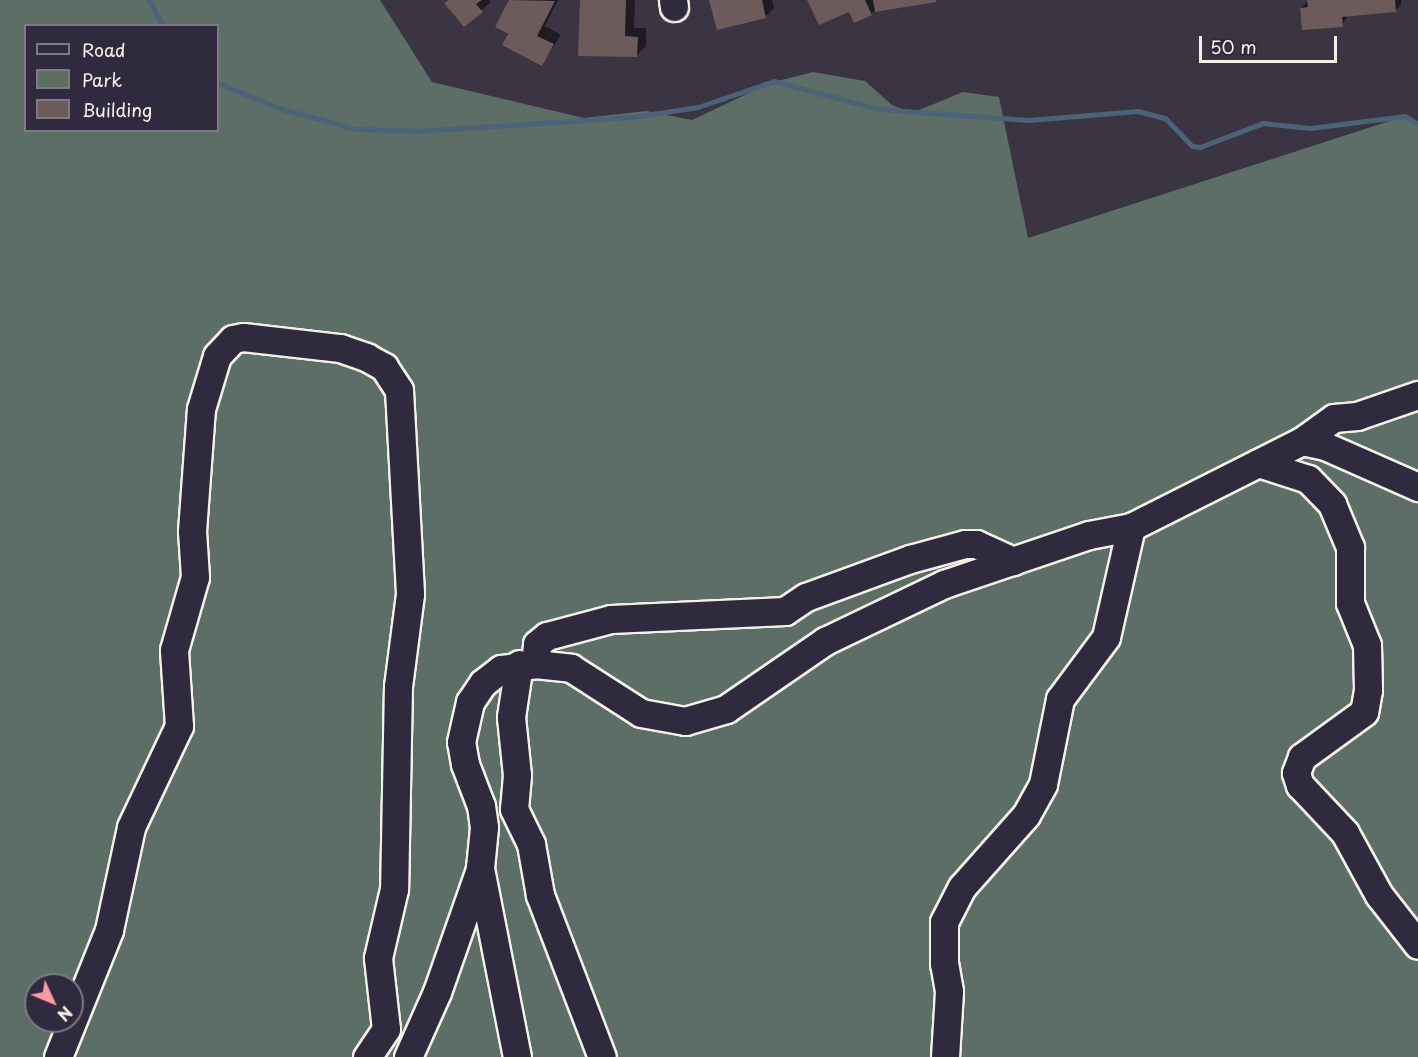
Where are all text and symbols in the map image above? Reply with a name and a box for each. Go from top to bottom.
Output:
legend [24,24,219,132]
scale bar [1202,24,1340,62]
text: 50 m [1210,33,1257,60]
text: Road [82,36,126,63]
text: Park [82,66,122,93]
text: Building [82,96,152,123]
north arrow [24,973,84,1033]
text: N [52,1001,79,1027]

